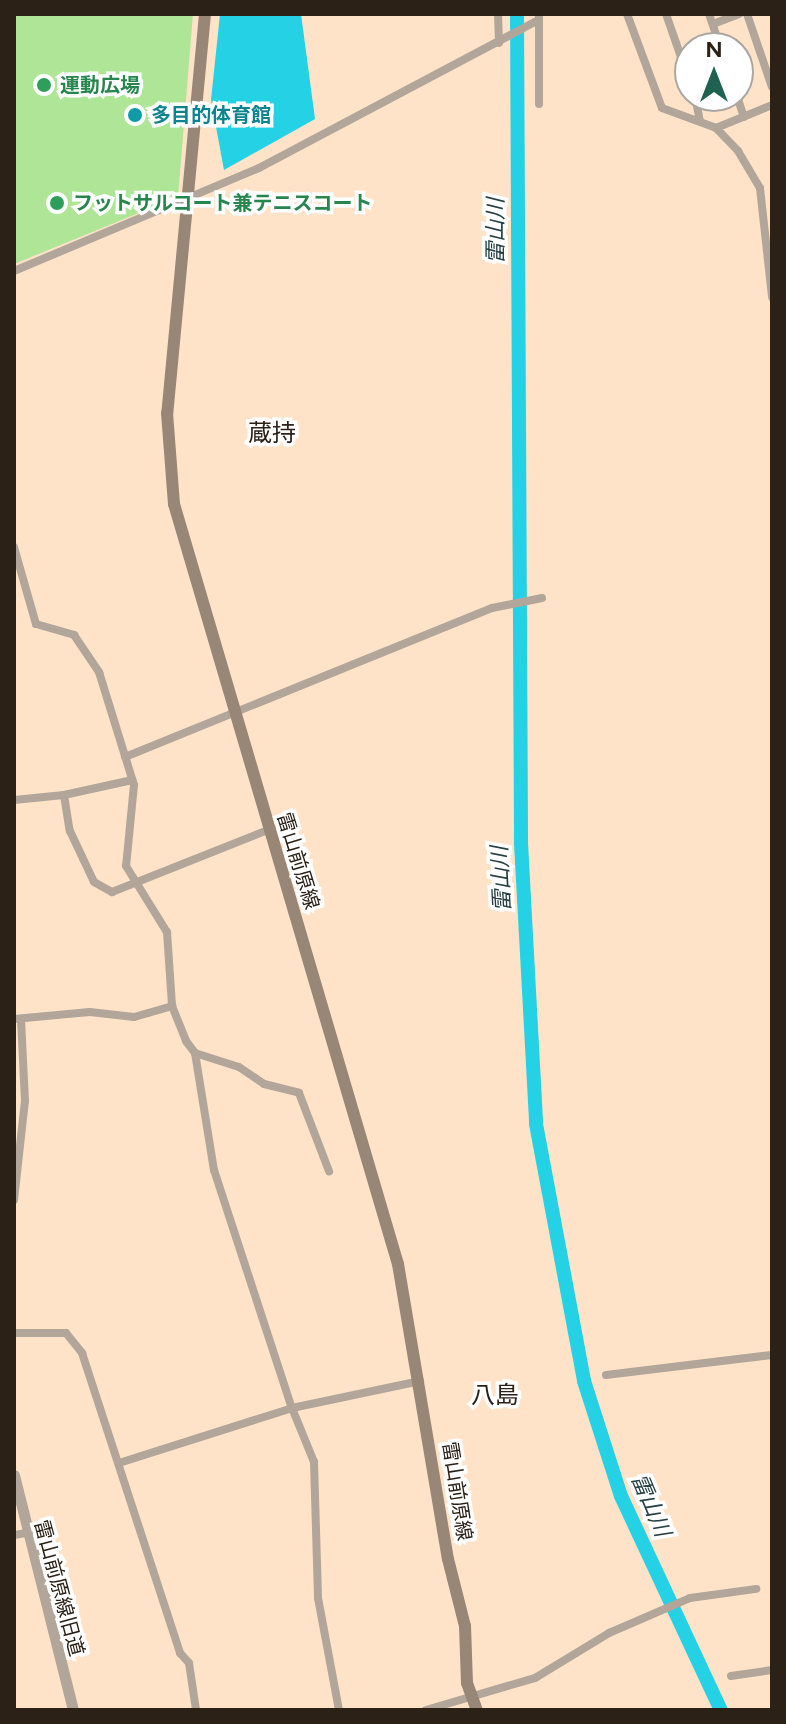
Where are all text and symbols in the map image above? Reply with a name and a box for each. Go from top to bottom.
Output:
north arrow [674,32,754,112]
text: N [705,36,723,63]
place label: 運動広場 [60,73,140,97]
marker: 運動広場 [35,76,53,94]
place label: 多目的体育館 [151,103,271,127]
marker: 多目的体育館 [126,106,144,124]
place label: フットサルコート兼テニスコート [73,191,373,215]
marker: フットサルコート兼テニスコート [48,194,66,212]
water label: 雷山川 [483,198,509,264]
district label: 蔵持 [248,419,296,447]
street label: 雷山前原線 [272,810,324,912]
water label: 雷山川 [486,845,516,913]
district label: 八島 [471,1381,519,1409]
street label: 雷山前原線 [437,1440,477,1542]
water label: 雷山川 [626,1469,676,1541]
street label: 雷山前原線旧道 [29,1517,89,1659]

